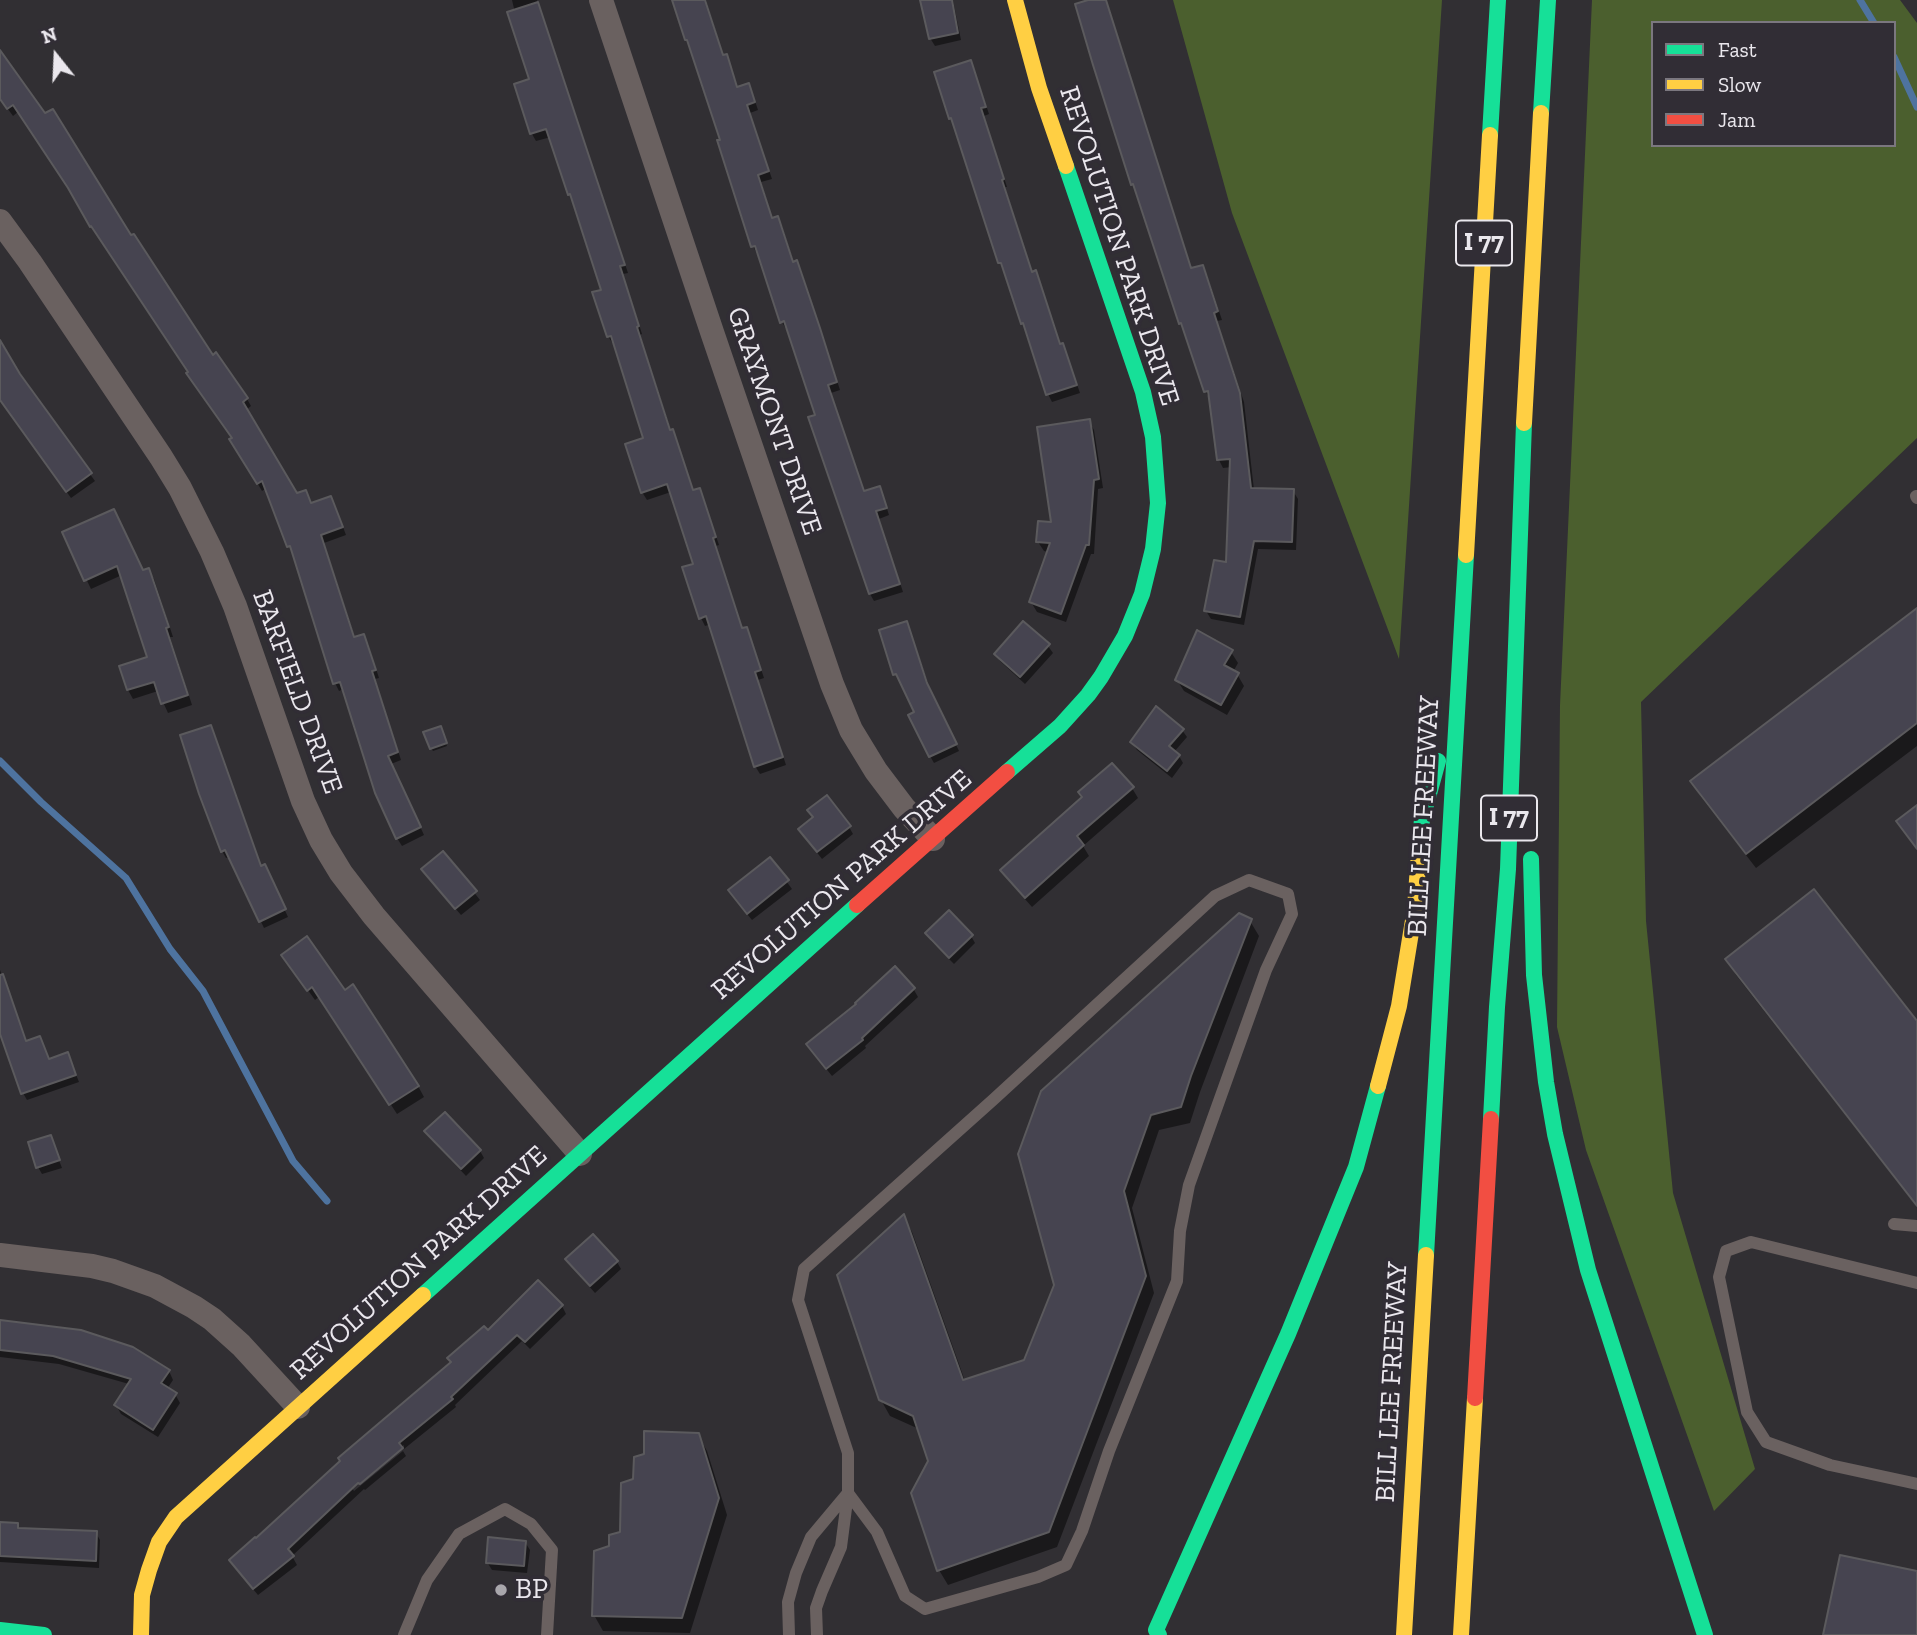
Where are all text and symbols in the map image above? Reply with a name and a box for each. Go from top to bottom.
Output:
north arrow [21,21,91,91]
legend [1651,21,1896,147]
text: N [39,22,60,49]
text: Fast [1718,37,1757,62]
text: Slow [1718,72,1761,97]
street label: REVOLUTION PARK DRIVE [1051,82,1187,410]
text: Jam [1718,107,1755,132]
road number: I 77 [1456,220,1512,266]
street label: GRAYMONT DRIVE [719,303,829,539]
street label: BARFIELD DRIVE [245,585,349,799]
street label: BILL LEE FREEWAY [1401,695,1447,937]
street label: REVOLUTION PARK DRIVE [705,763,979,1007]
road number: I 77 [1481,796,1537,840]
street label: REVOLUTION PARK DRIVE [284,1139,554,1387]
street label: BILL LEE FREEWAY [1369,1261,1415,1503]
place label: BP [515,1573,548,1607]
marker: BP [493,1582,509,1598]

